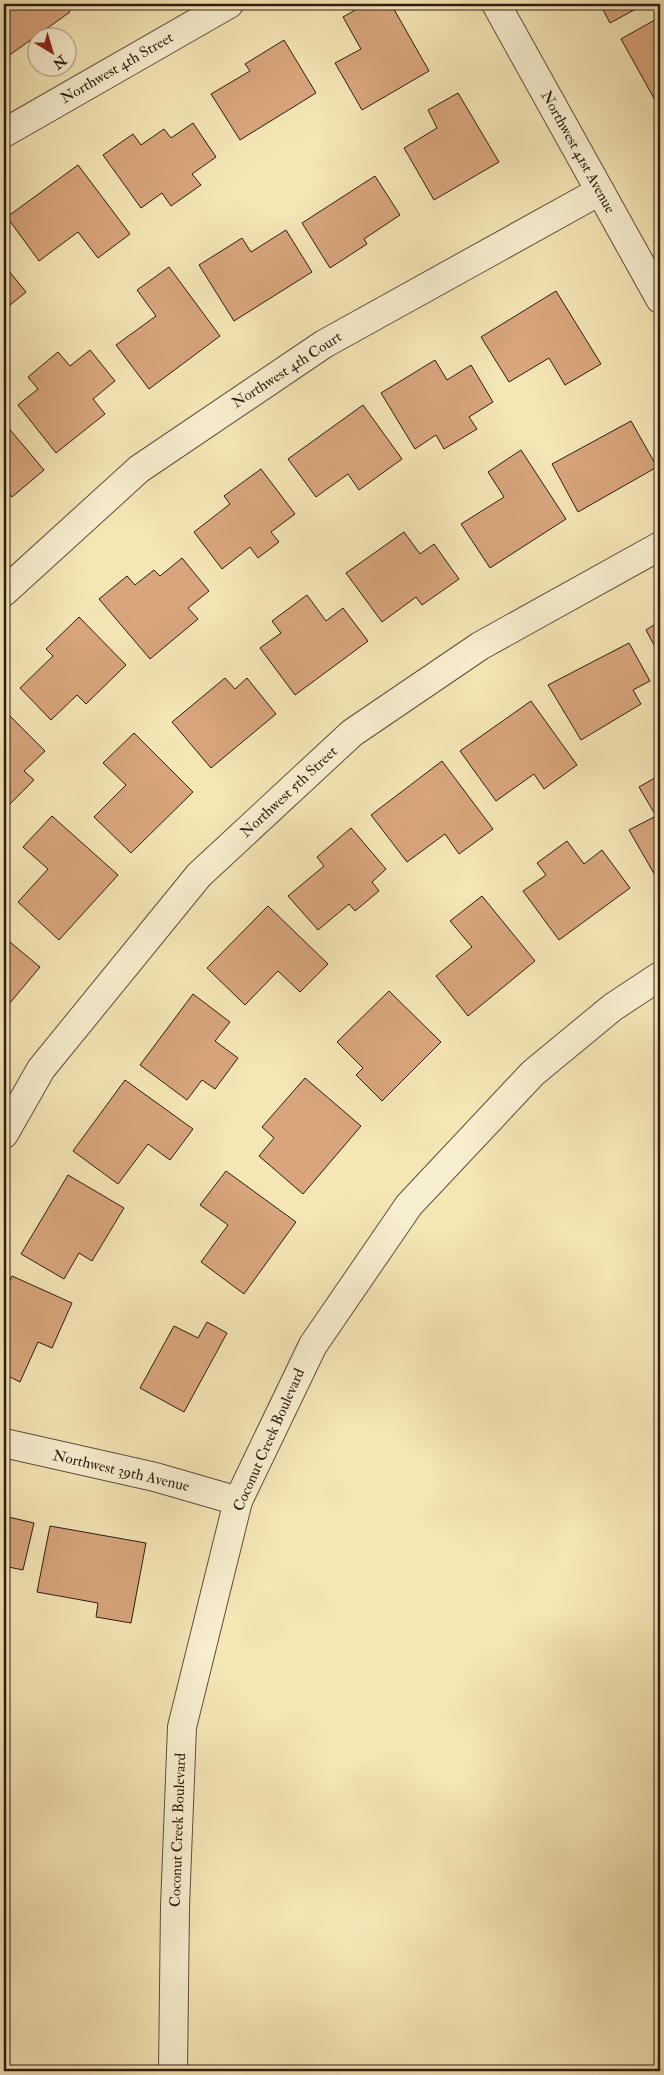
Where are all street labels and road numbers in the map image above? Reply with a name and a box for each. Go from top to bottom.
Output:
street label: Northwest 4th Street [57,28,177,108]
street label: Northwest 41st Avenue [536,87,620,217]
street label: Northwest 4th Court [228,327,346,413]
street label: Northwest 5th Street [237,742,342,842]
street label: Coconut Creek Boulevard [229,1365,309,1514]
street label: Northwest 39th Avenue [51,1446,191,1496]
street label: Coconut Creek Boulevard [166,1752,190,1907]

